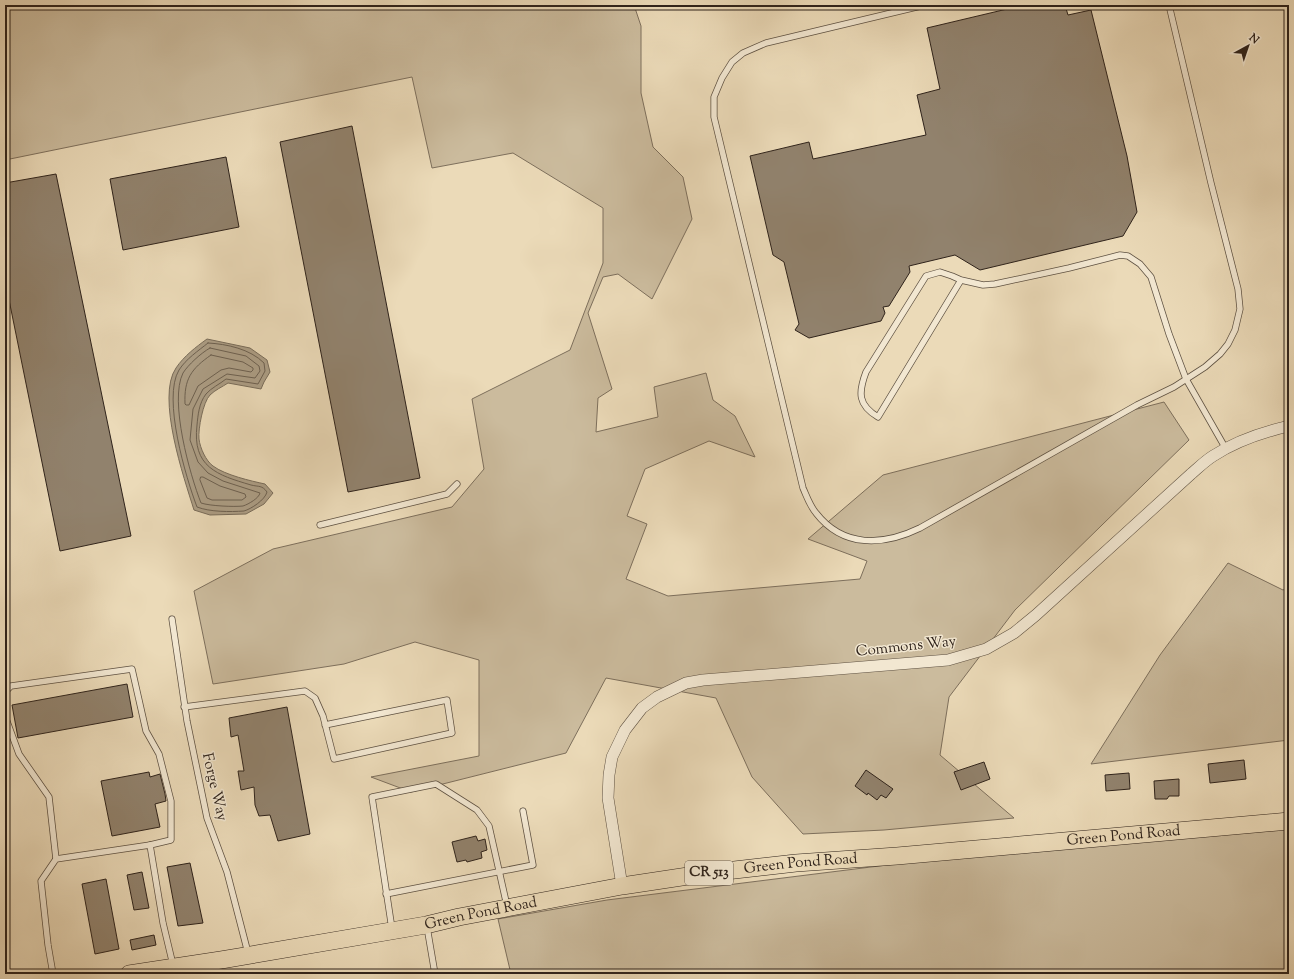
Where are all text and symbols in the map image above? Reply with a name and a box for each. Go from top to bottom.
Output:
north arrow [1228,26,1268,66]
text: N [1245,30,1262,48]
street label: Commons Way [855,631,958,663]
street label: Forge Way [196,751,232,824]
street label: Green Pond Road [1066,820,1182,851]
street label: Green Pond Road [743,848,859,879]
road number: CR 513 [685,861,733,885]
street label: Green Pond Road [422,892,539,935]

